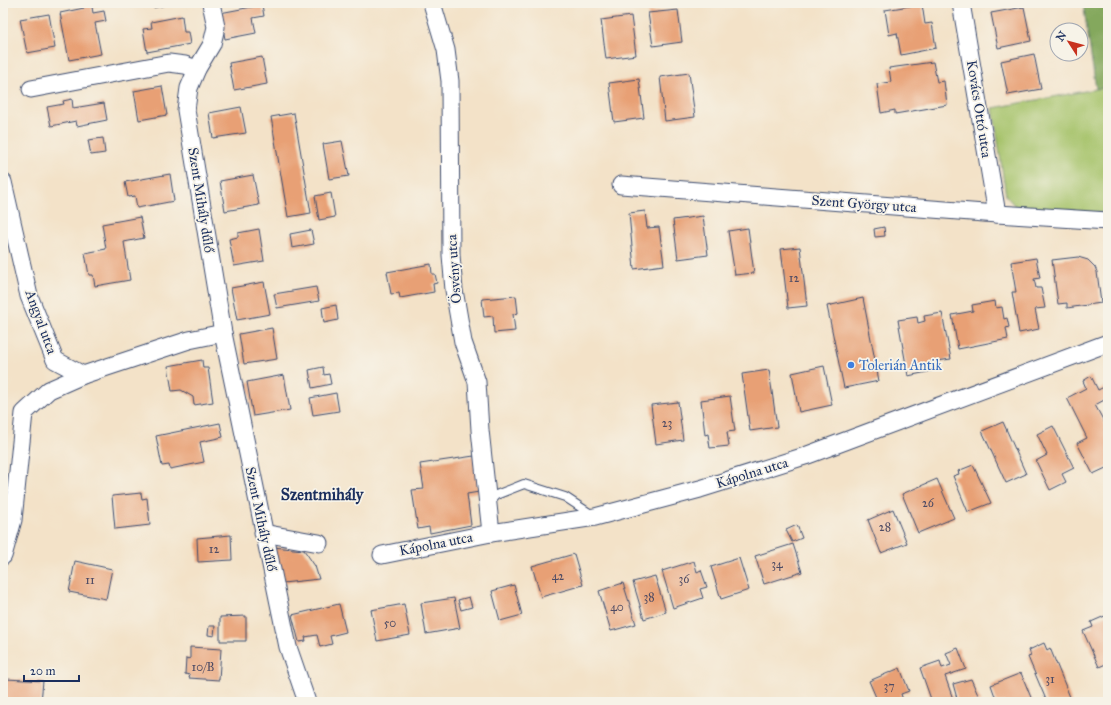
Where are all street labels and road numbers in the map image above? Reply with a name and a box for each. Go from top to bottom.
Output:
street label: Kovács Ottó utca [963,59,995,159]
street label: Szent Mihály dűlő [184,146,218,255]
street label: Szent György utca [811,192,917,216]
street label: Ösvény utca [441,234,465,304]
street label: Angyal utca [21,287,60,356]
street label: Kápolna utca [714,454,790,492]
street label: Szent Mihály dűlő [242,465,281,574]
street label: Kápolna utca [398,529,474,559]

